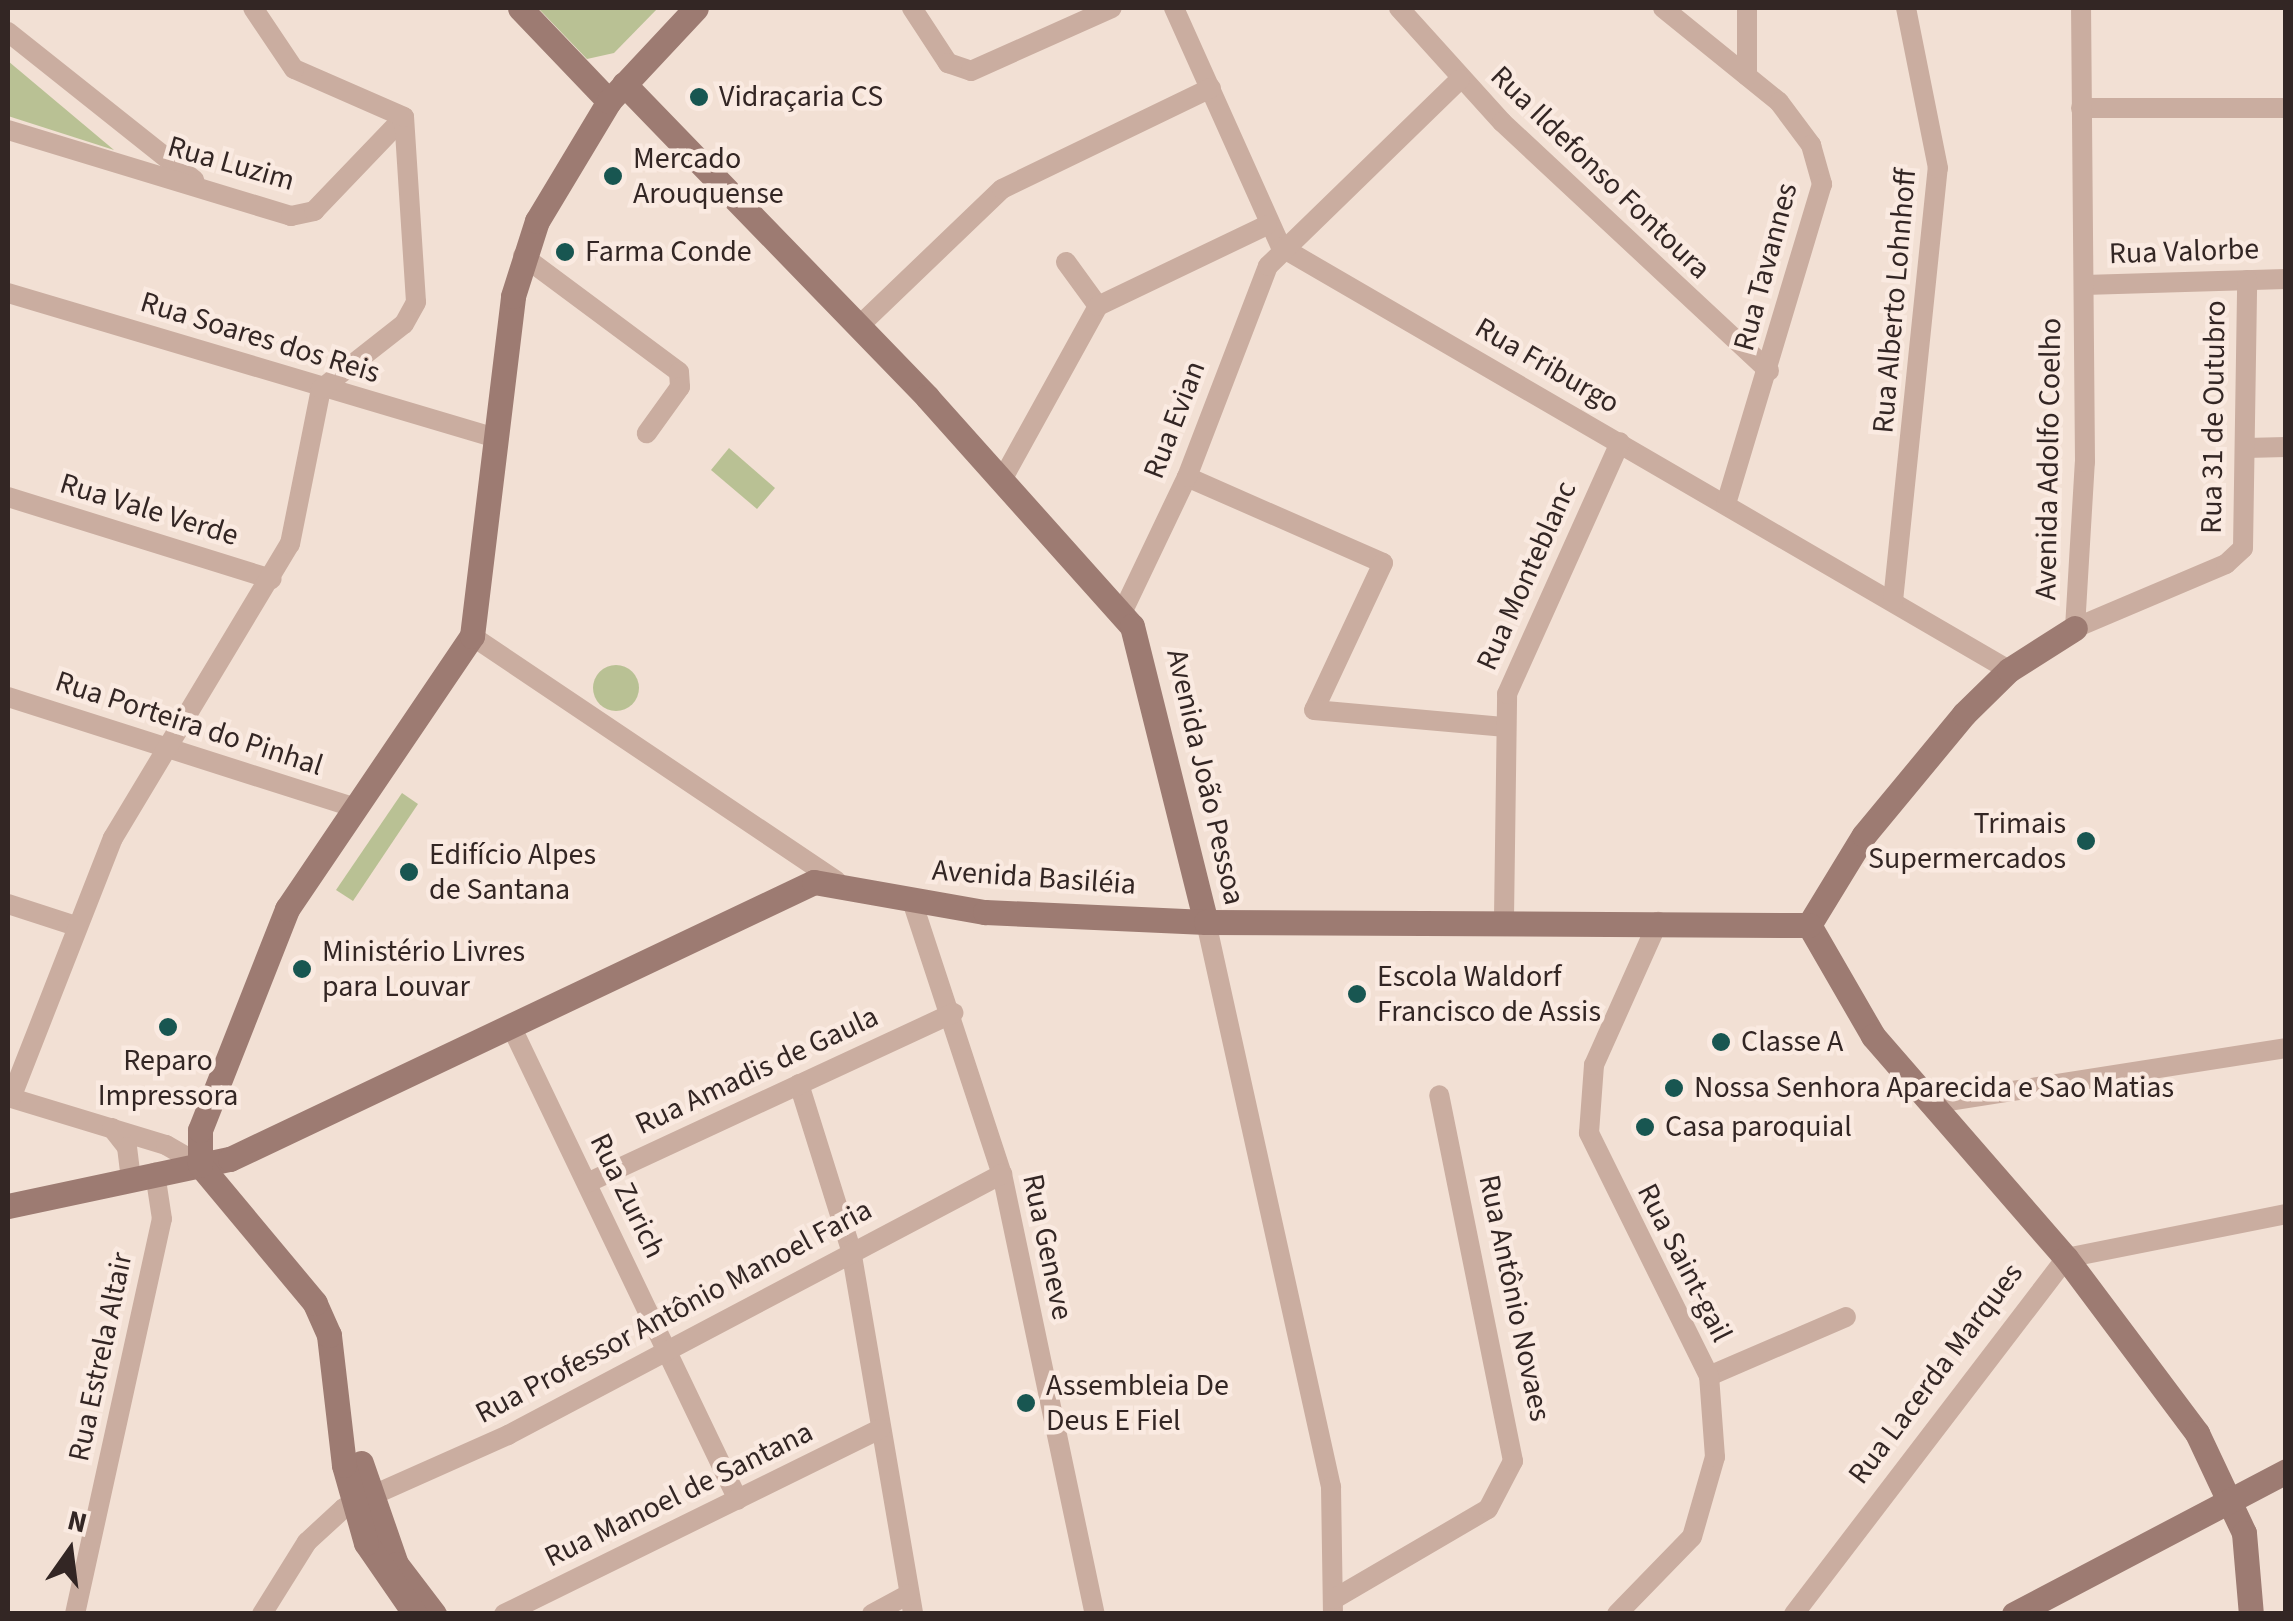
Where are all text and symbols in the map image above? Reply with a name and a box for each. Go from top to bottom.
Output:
street label: Rua Ildefonso Fontoura [1483,59,1717,287]
place label: Vidraçaria CS [719,79,883,115]
marker: Vidraçaria CS [688,86,710,108]
street label: Rua Luzim [164,129,298,199]
place label: Mercado Arouquense [633,141,784,212]
marker: Mercado Arouquense [602,165,624,187]
street label: Rua Alberto Lohnhoff [1866,167,1924,435]
street label: Rua Tavannes [1726,179,1806,355]
street label: Rua Valorbe [2108,231,2260,273]
place label: Farma Conde [585,234,752,270]
marker: Farma Conde [554,241,576,263]
street label: Rua Soares dos Reis [136,285,384,391]
street label: Rua 31 de Outubro [2194,300,2234,534]
street label: Rua Friburgo [1468,310,1626,422]
street label: Avenida Adolfo Coelho [2029,317,2069,601]
street label: Rua Evian [1136,356,1214,484]
street label: Rua Vale Verde [56,466,242,554]
street label: Rua Monteblanc [1469,476,1585,676]
street label: Avenida João Pessoa [1158,646,1252,908]
street label: Rua Porteira do Pinhal [51,664,327,784]
place label: Trimais Supermercados [1868,806,2066,876]
marker: Trimais Supermercados [2075,830,2097,852]
place label: Edifício Alpes de Santana [429,837,596,908]
street label: Avenida Basiléia [931,853,1137,903]
marker: Edifício Alpes de Santana [398,861,420,883]
place label: Ministério Livres para Louvar [322,934,525,1004]
marker: Ministério Livres para Louvar [291,958,313,980]
place label: Escola Waldorf Francisco de Assis [1377,959,1601,1030]
marker: Escola Waldorf Francisco de Assis [1346,983,1368,1005]
street label: Rua Amadis de Gaula [630,999,884,1143]
marker: Reparo Impressora [157,1016,179,1038]
place label: Classe A [1741,1024,1843,1060]
marker: Classe A [1710,1031,1732,1053]
place label: Reparo Impressora [98,1043,238,1114]
place label: Nossa Senhora Aparecida e Sao Matias [1694,1070,2174,1106]
marker: Nossa Senhora Aparecida e Sao Matias [1663,1077,1685,1099]
place label: Casa paroquial [1665,1109,1852,1145]
marker: Casa paroquial [1634,1116,1656,1138]
street label: Rua Zurich [581,1128,673,1264]
street label: Rua Geneve [1014,1171,1080,1323]
street label: Rua Antônio Novaes [1470,1172,1558,1424]
street label: Rua Saint-gail [1629,1178,1739,1348]
street label: Rua Professor Antônio Manoel Faria [470,1192,878,1432]
street label: Rua Estrela Altair [61,1249,141,1465]
street label: Rua Lacerda Marques [1841,1256,2031,1492]
place label: Assembleia De Deus E Fiel [1046,1368,1229,1438]
marker: Assembleia De Deus E Fiel [1015,1392,1037,1414]
street label: Rua Manoel de Santana [539,1414,819,1576]
text: N [63,1500,91,1544]
north arrow [20,1501,120,1601]

